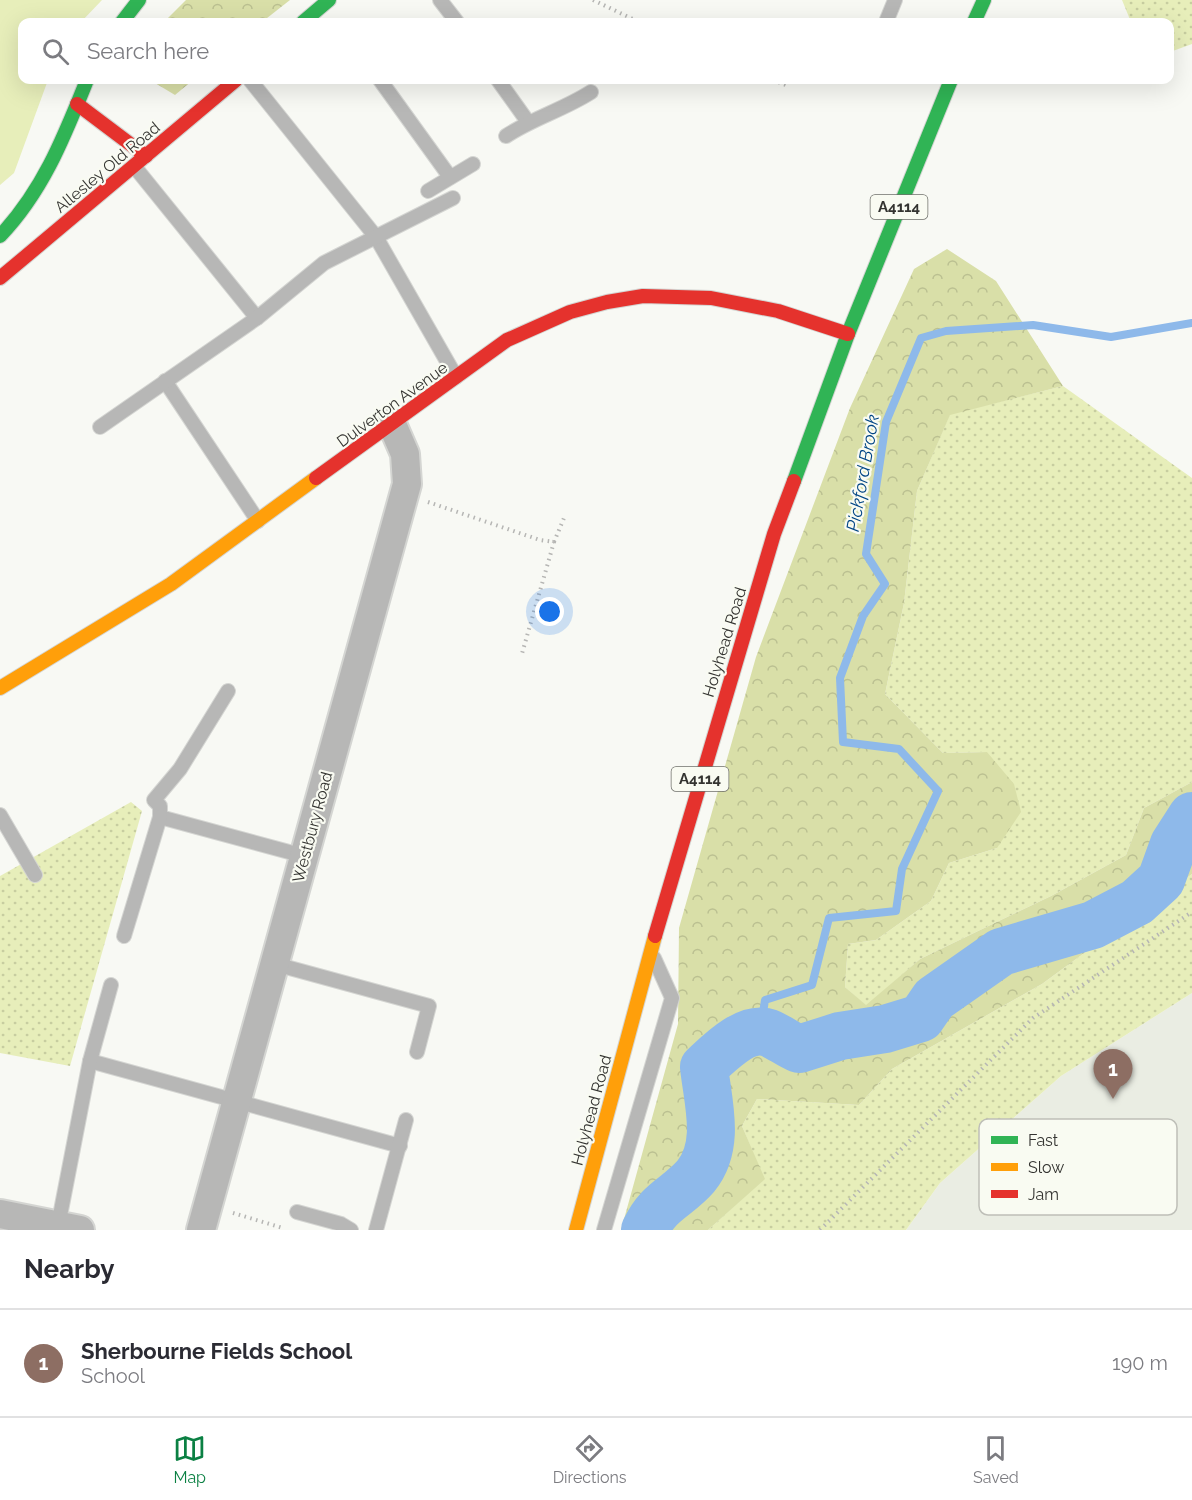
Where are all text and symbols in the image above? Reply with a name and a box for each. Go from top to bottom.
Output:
search box [18,18,1174,84]
icon: search [39,35,72,68]
text: Search here [87,38,209,64]
street label: Allesley Old Road [51,118,164,217]
road number: A4114 [870,195,928,219]
street label: Dulverton Avenue [333,358,451,451]
water label: Pickford Brook [842,412,883,533]
street label: Holyhead Road [699,585,750,699]
your location [535,597,564,626]
road number: A4114 [672,767,728,791]
street label: Westbury Road [289,770,336,885]
pin: 1 [1094,1050,1132,1099]
street label: Holyhead Road [568,1053,615,1168]
legend [979,1119,1177,1215]
text: Fast [1028,1131,1059,1150]
text: Slow [1028,1158,1064,1177]
text: Jam [1028,1185,1059,1204]
text: Nearby [24,1254,114,1284]
text: Sherbourne Fields School [81,1338,352,1364]
text: 1 [39,1351,48,1375]
text: 190 m [1112,1351,1168,1375]
text: School [81,1364,145,1388]
tab: Map [173,1432,206,1487]
tab: Directions [553,1432,627,1487]
tab: Saved [973,1432,1019,1487]

